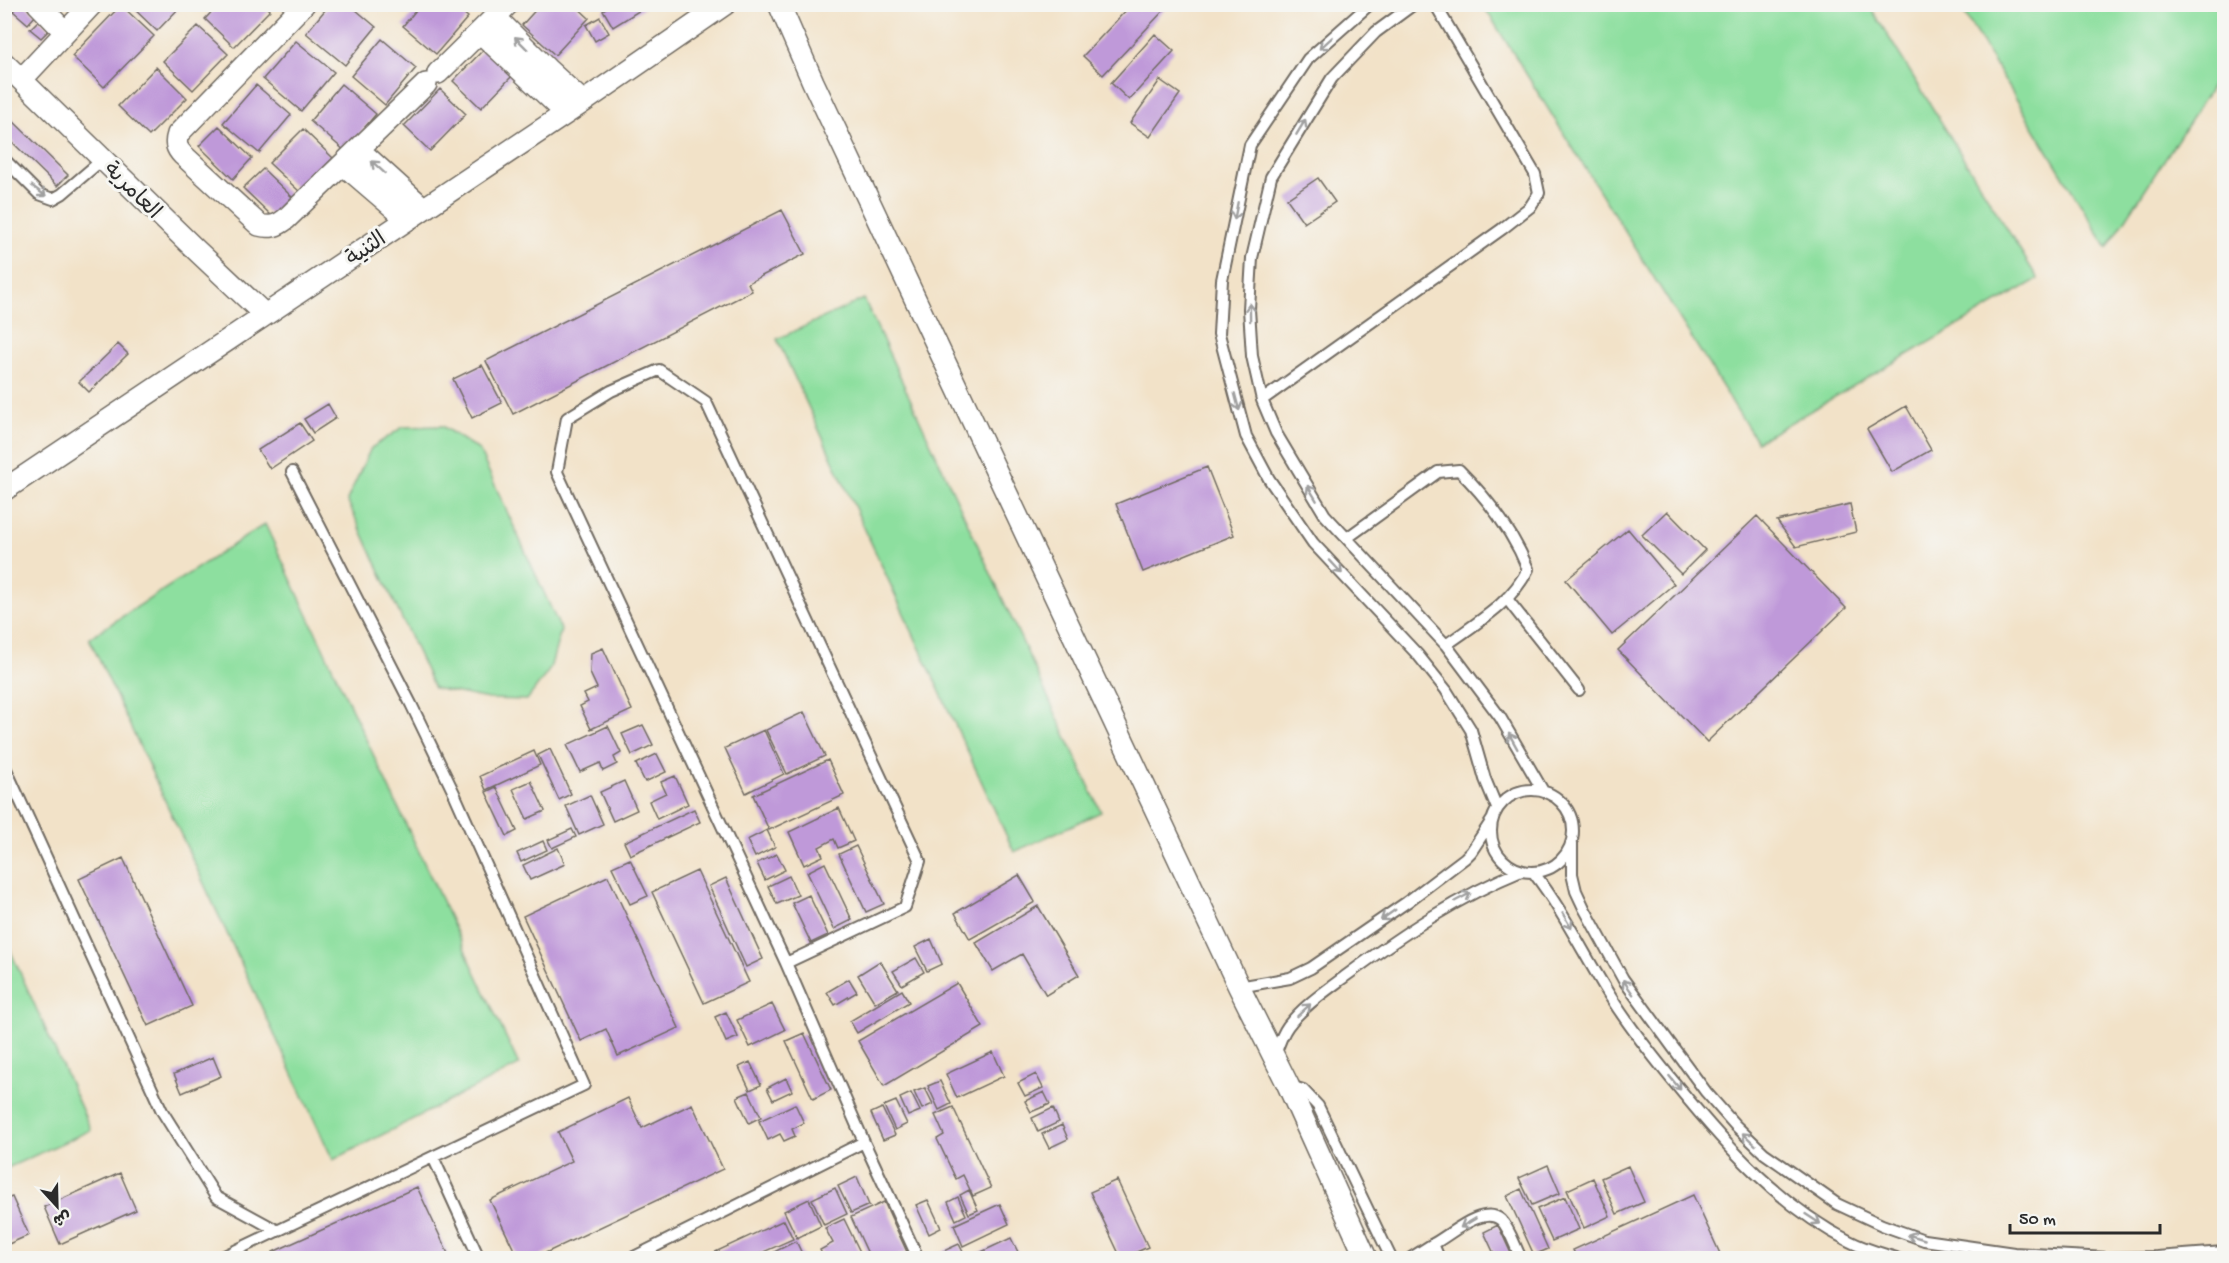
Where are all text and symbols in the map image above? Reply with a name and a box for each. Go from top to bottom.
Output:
one-way arrow [513,36,528,51]
one-way arrow [1319,36,1334,50]
one-way arrow [1296,119,1308,136]
street label: العامرية [97,158,165,226]
one-way arrow [371,160,386,174]
one-way arrow [30,185,46,197]
one-way arrow [1230,201,1242,220]
street label: الثنية [342,227,392,273]
one-way arrow [1244,302,1255,322]
one-way arrow [1231,392,1243,411]
one-way arrow [1305,485,1317,502]
one-way arrow [1329,559,1344,574]
one-way arrow [1507,733,1519,750]
one-way arrow [1454,891,1471,903]
one-way arrow [1380,909,1397,921]
one-way arrow [1561,912,1573,929]
one-way arrow [1622,979,1634,995]
one-way arrow [1297,1003,1312,1017]
one-way arrow [1668,1075,1681,1091]
one-way arrow [1742,1132,1757,1146]
north arrow [27,1176,87,1236]
scale bar [2010,1197,2160,1235]
text: ش [50,1205,73,1229]
text: 50 m [2019,1210,2056,1231]
one-way arrow [1805,1212,1822,1225]
one-way arrow [1460,1217,1477,1229]
one-way arrow [1907,1231,1926,1242]

